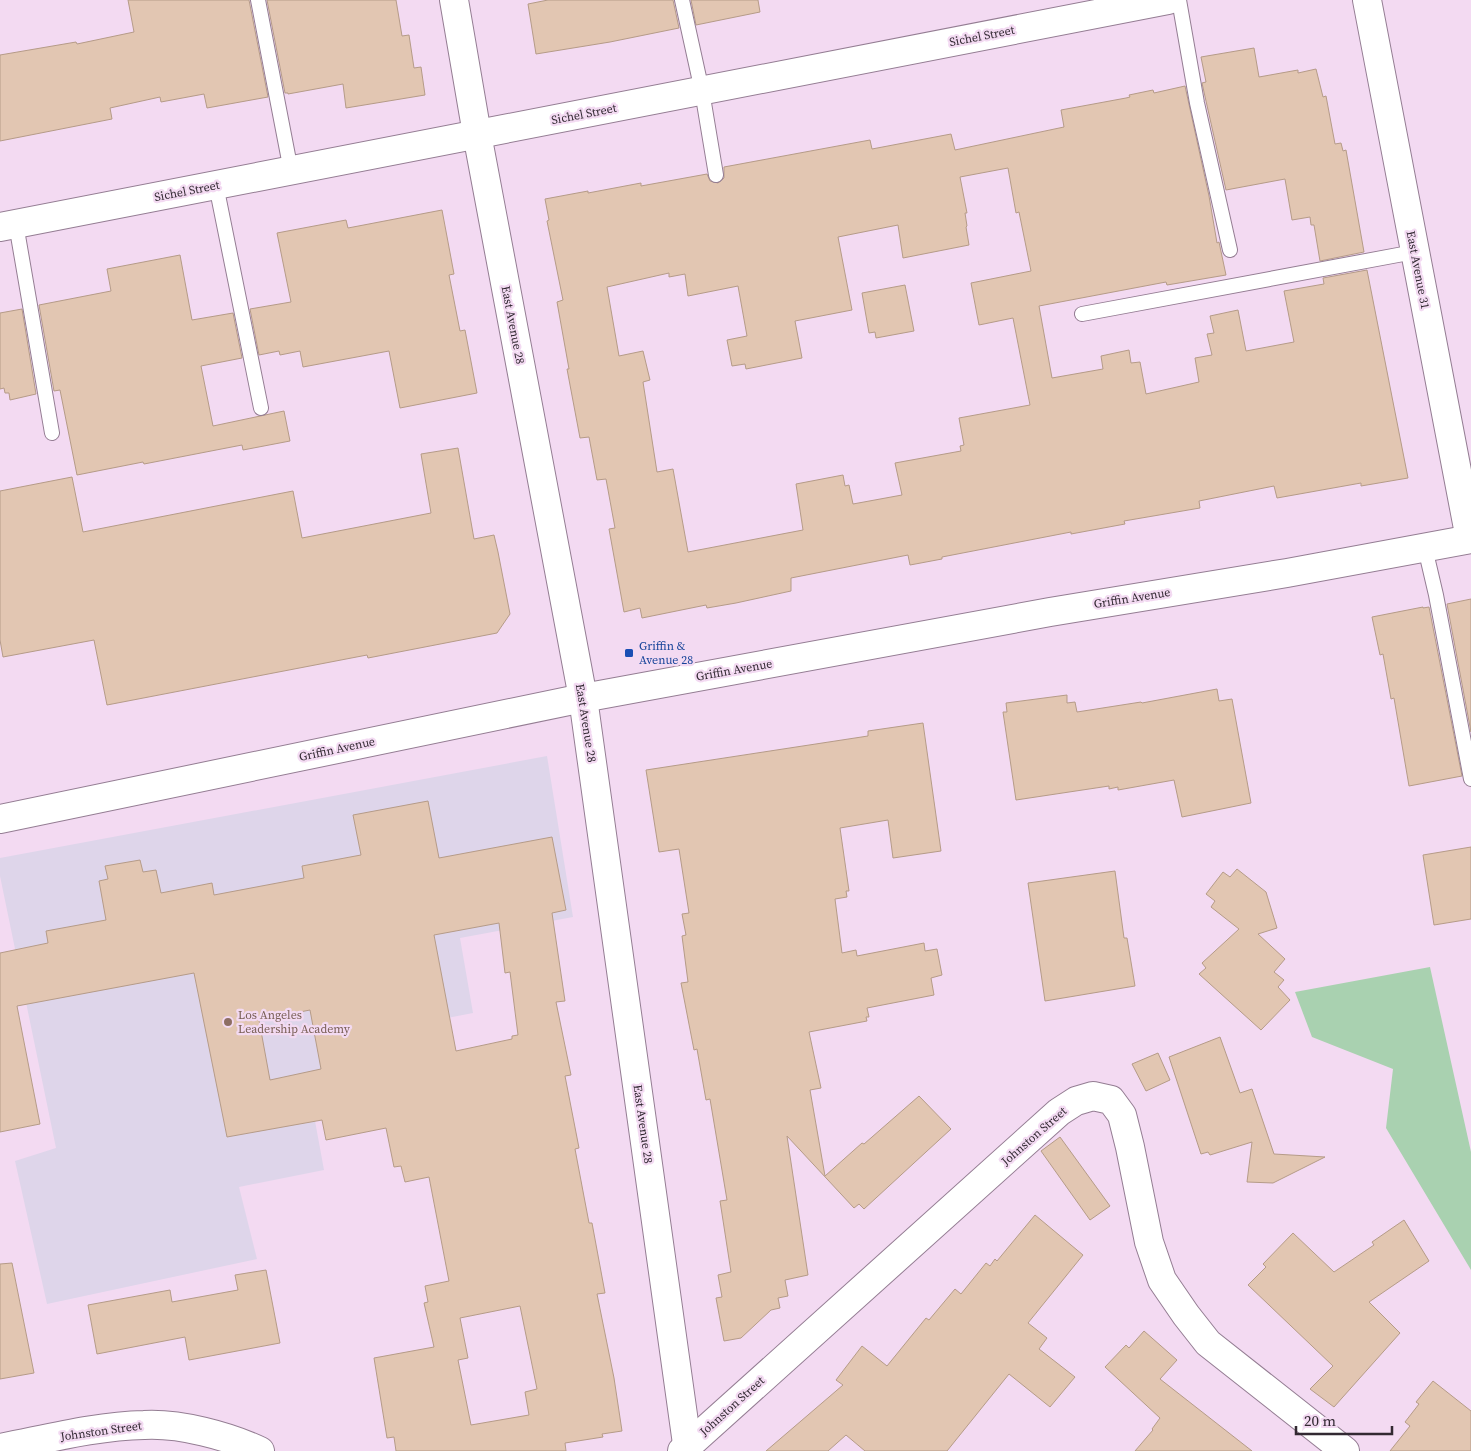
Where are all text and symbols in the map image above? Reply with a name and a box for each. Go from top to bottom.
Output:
street label: Sichel Street [948,22,1016,50]
street label: Sichel Street [550,100,618,128]
street label: Sichel Street [153,177,221,205]
street label: East Avenue 31 [1403,229,1433,311]
street label: East Avenue 28 [498,284,528,366]
street label: Griffin Avenue [1093,584,1171,612]
place label: Griffin & Avenue 28 [639,638,693,668]
marker: Griffin & Avenue 28 [623,647,635,659]
street label: Griffin Avenue [695,655,773,685]
street label: East Avenue 28 [572,683,600,763]
street label: Griffin Avenue [298,733,376,765]
place label: Los Angeles Leadership Academy [238,1007,351,1037]
marker: Los Angeles Leadership Academy [222,1016,234,1028]
street label: East Avenue 28 [630,1084,656,1164]
street label: Johnston Street [997,1103,1070,1170]
street label: Johnston Street [695,1373,768,1440]
scale bar [1296,1404,1392,1436]
text: 20 m [1304,1410,1336,1431]
street label: Johnston Street [58,1417,143,1445]

